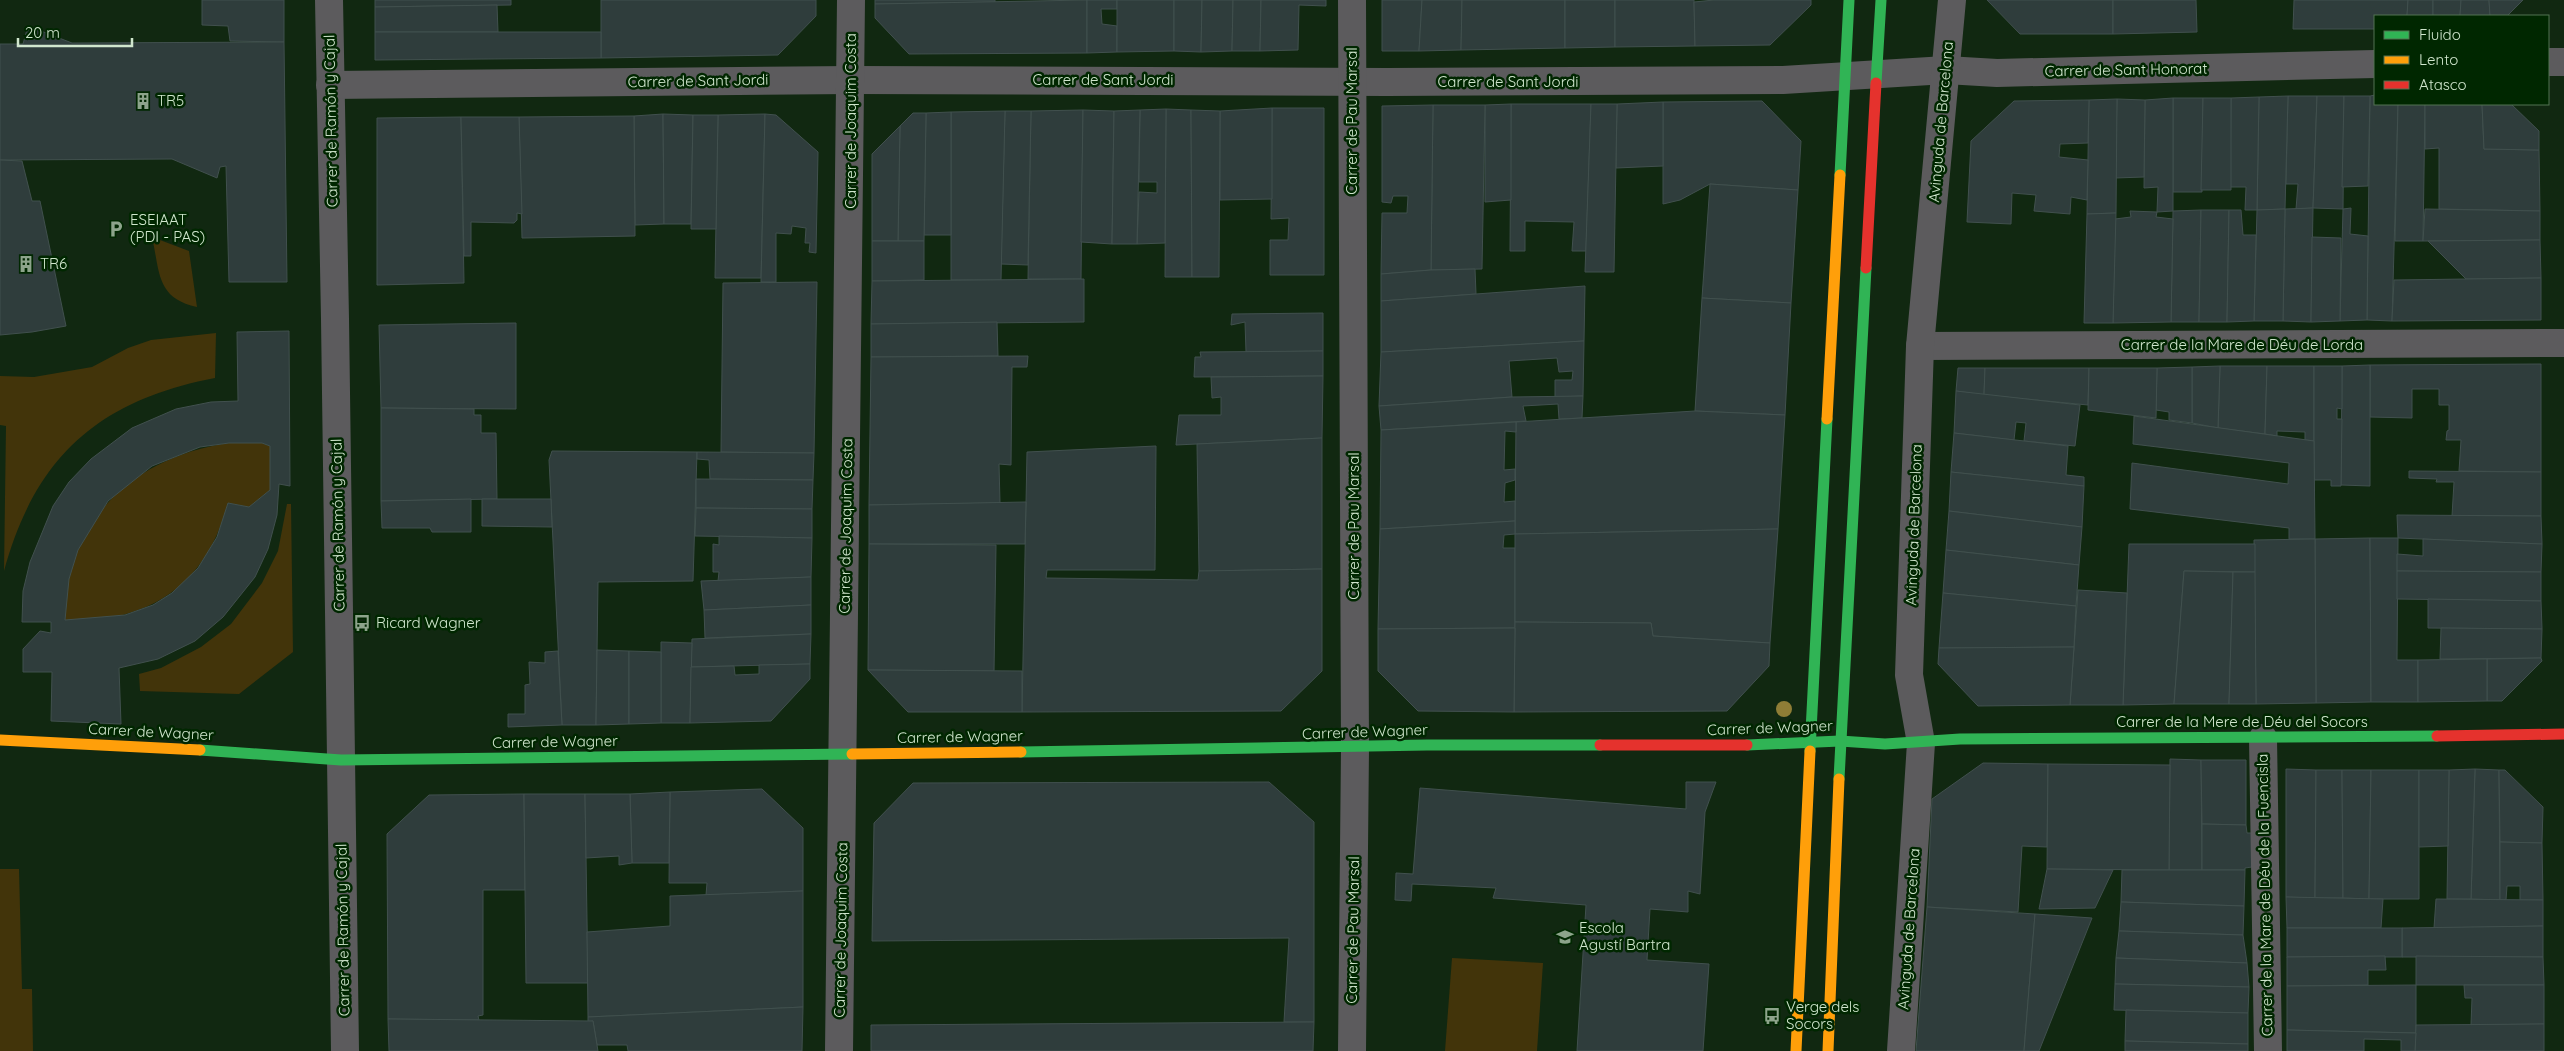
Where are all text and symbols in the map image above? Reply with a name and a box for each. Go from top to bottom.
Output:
scale bar [18,15,131,47]
legend [2374,15,2549,105]
text: 20 m [25,23,60,42]
text: Fluido [2419,25,2461,44]
street label: Carrer de Joaquim Costa [841,33,860,209]
street label: Carrer de Ramón y Cajal [319,34,342,208]
street label: Avinguda de Barcelona [1924,41,1957,203]
street label: Carrer de Pau Marsal [1342,47,1361,195]
text: Lento [2419,50,2458,69]
street label: Carrer de Sant Honorat [2044,59,2208,80]
street label: Carrer de Sant Jordi [627,70,769,91]
street label: Carrer de Sant Jordi [1033,70,1173,89]
street label: Carrer de Sant Jordi [1438,72,1578,91]
text: Atasco [2419,75,2467,94]
building icon: TR5 [133,91,153,111]
place label: TR5 [157,91,184,110]
place label: ESEIAAT (PDI - PAS) [130,210,205,246]
parking icon: ESEIAAT (PDI - PAS) [106,219,126,239]
building icon: TR6 [16,254,36,274]
place label: TR6 [40,254,67,273]
street label: Carrer de la Mare de Déu de Lorda [2121,335,2363,354]
street label: Carrer de Ramón y Cajal [326,438,349,612]
street label: Carrer de Joaquim Costa [834,438,857,614]
street label: Avinguda de Barcelona [1901,444,1926,606]
street label: Carrer de Pau Marsal [1344,452,1363,600]
bus stop icon: Ricard Wagner [352,613,372,633]
place label: Ricard Wagner [376,613,481,632]
street label: Carrer de la Mere de Déu del Socors [2116,712,2368,731]
street label: Carrer de Wagner [1707,716,1833,739]
street label: Carrer de Wagner [88,719,215,744]
street label: Carrer de Wagner [1302,720,1428,743]
street label: Carrer de Wagner [897,726,1023,747]
street label: Carrer de Wagner [492,731,618,752]
street label: Carrer de la Mare de Déu de la Fuencisla [2253,753,2276,1037]
street label: Carrer de Joaquim Costa [829,842,852,1018]
street label: Carrer de Ramón y Cajal [331,843,354,1017]
street label: Avinguda de Barcelona [1893,848,1924,1010]
street label: Carrer de Pau Marsal [1342,856,1363,1004]
place label: Escola Agustí Bartra [1579,918,1670,954]
school or university icon: Escola Agustí Bartra [1555,927,1575,947]
place label: Verge dels Socors [1786,997,1859,1033]
bus stop icon: Verge dels Socors [1762,1006,1782,1026]

